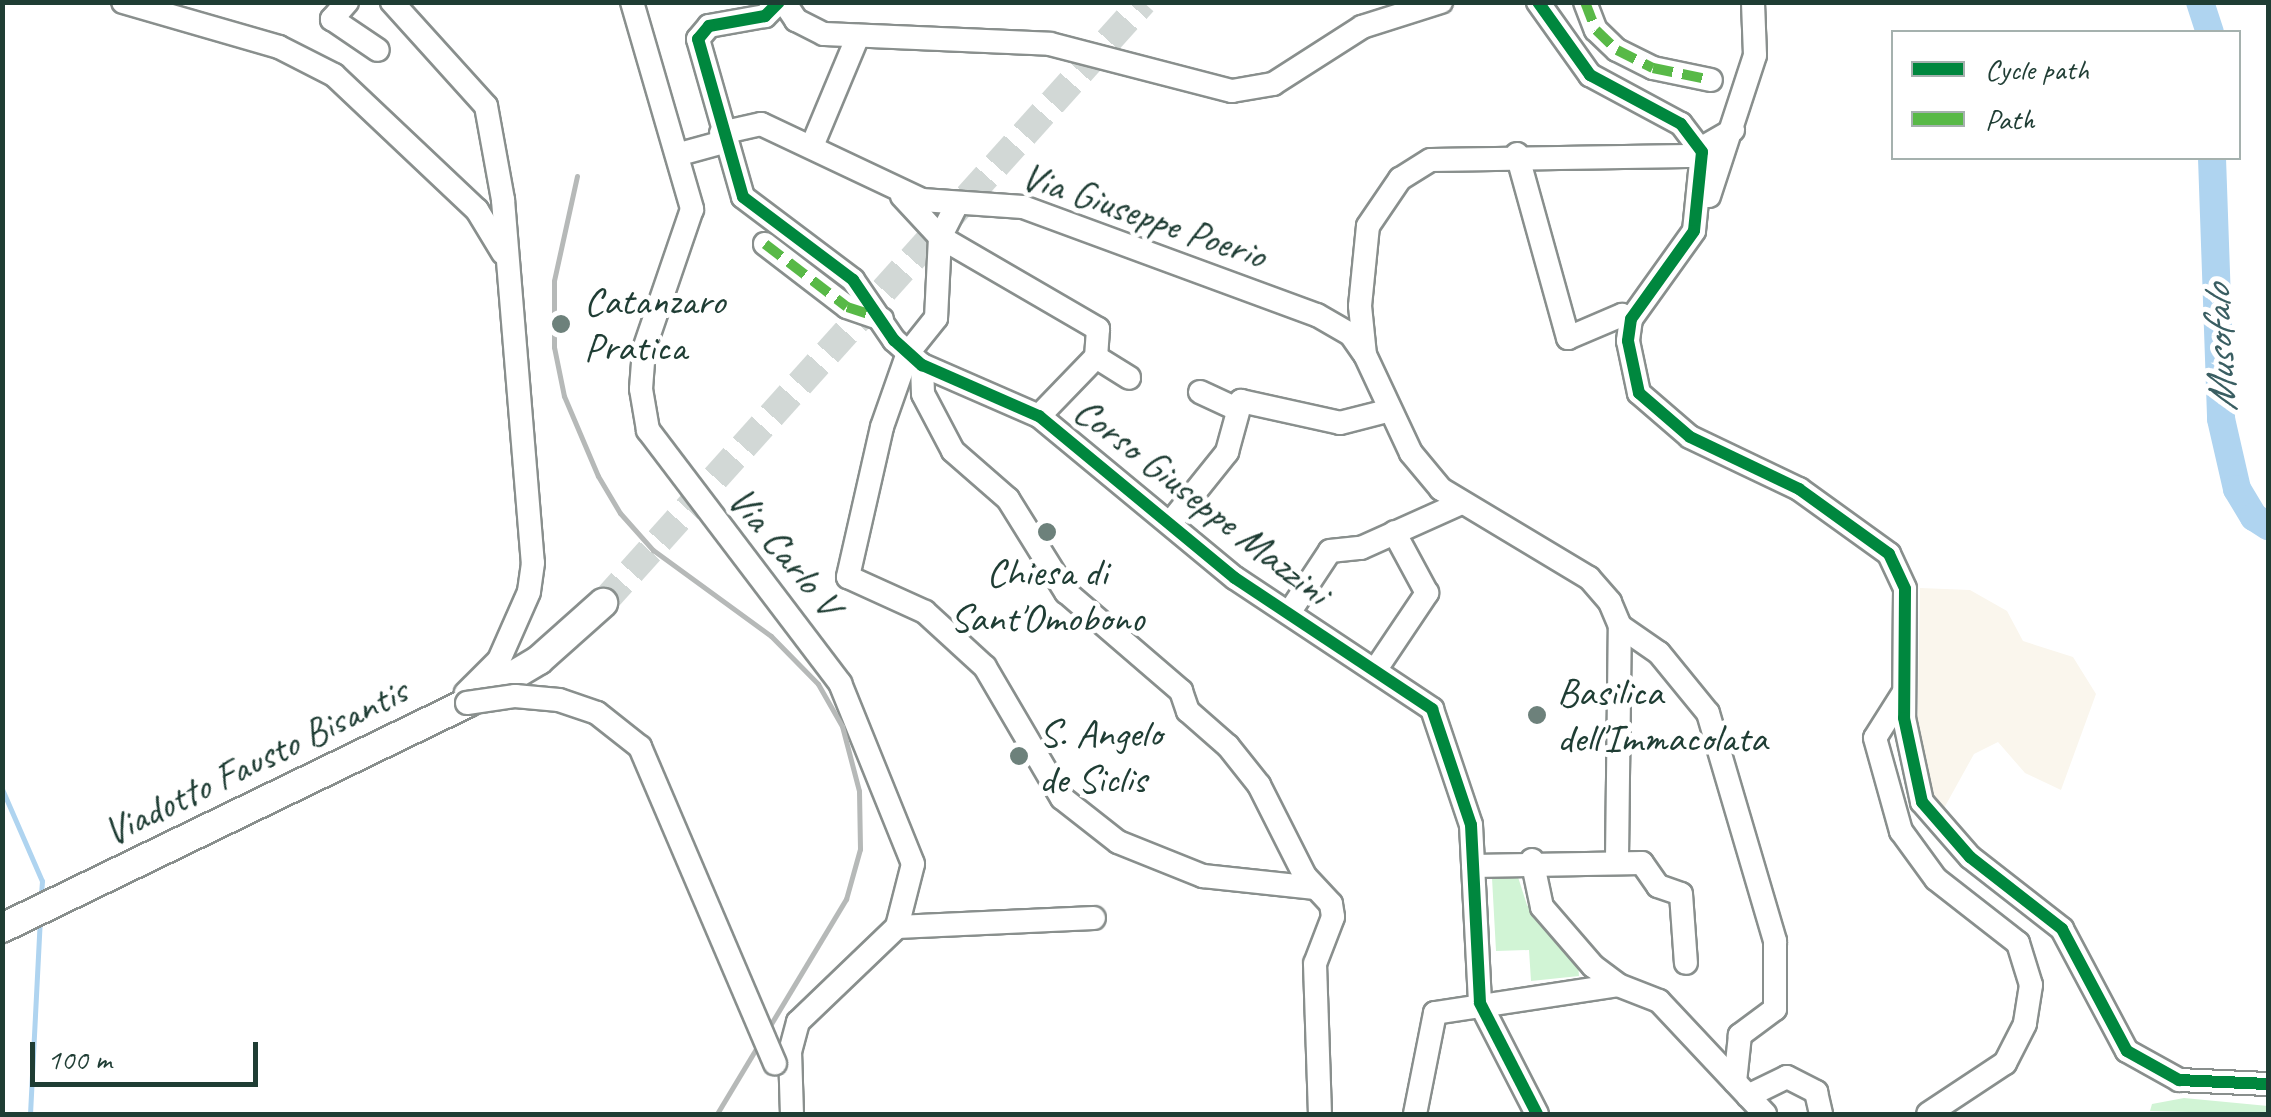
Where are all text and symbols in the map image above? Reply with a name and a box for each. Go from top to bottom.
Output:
legend [1891,30,2241,160]
text: Cycle path [1985,50,2089,88]
text: Path [1985,100,2034,138]
street label: Via Giuseppe Poerio [1016,151,1272,279]
place label: Catanzaro Pratica [584,277,725,371]
water label: Musofalo [2192,285,2248,413]
marker: Catanzaro Pratica [548,311,574,337]
street label: Corso Giuseppe Mazzini [1065,386,1339,616]
street label: Via Carlo V [718,476,852,626]
marker: Chiesa di Sant'Omobono [1036,521,1058,543]
place label: Chiesa di Sant'Omobono [950,548,1144,642]
street label: Viadotto Fausto Bisantis [94,666,416,856]
place label: Basilica dell'Immacolata [1557,668,1767,762]
marker: Basilica dell'Immacolata [1526,704,1548,726]
place label: S. Angelo de Siclis [1039,709,1162,803]
marker: S. Angelo de Siclis [1008,745,1030,767]
scale bar [35,1022,262,1084]
text: 100 m [47,1040,112,1078]

